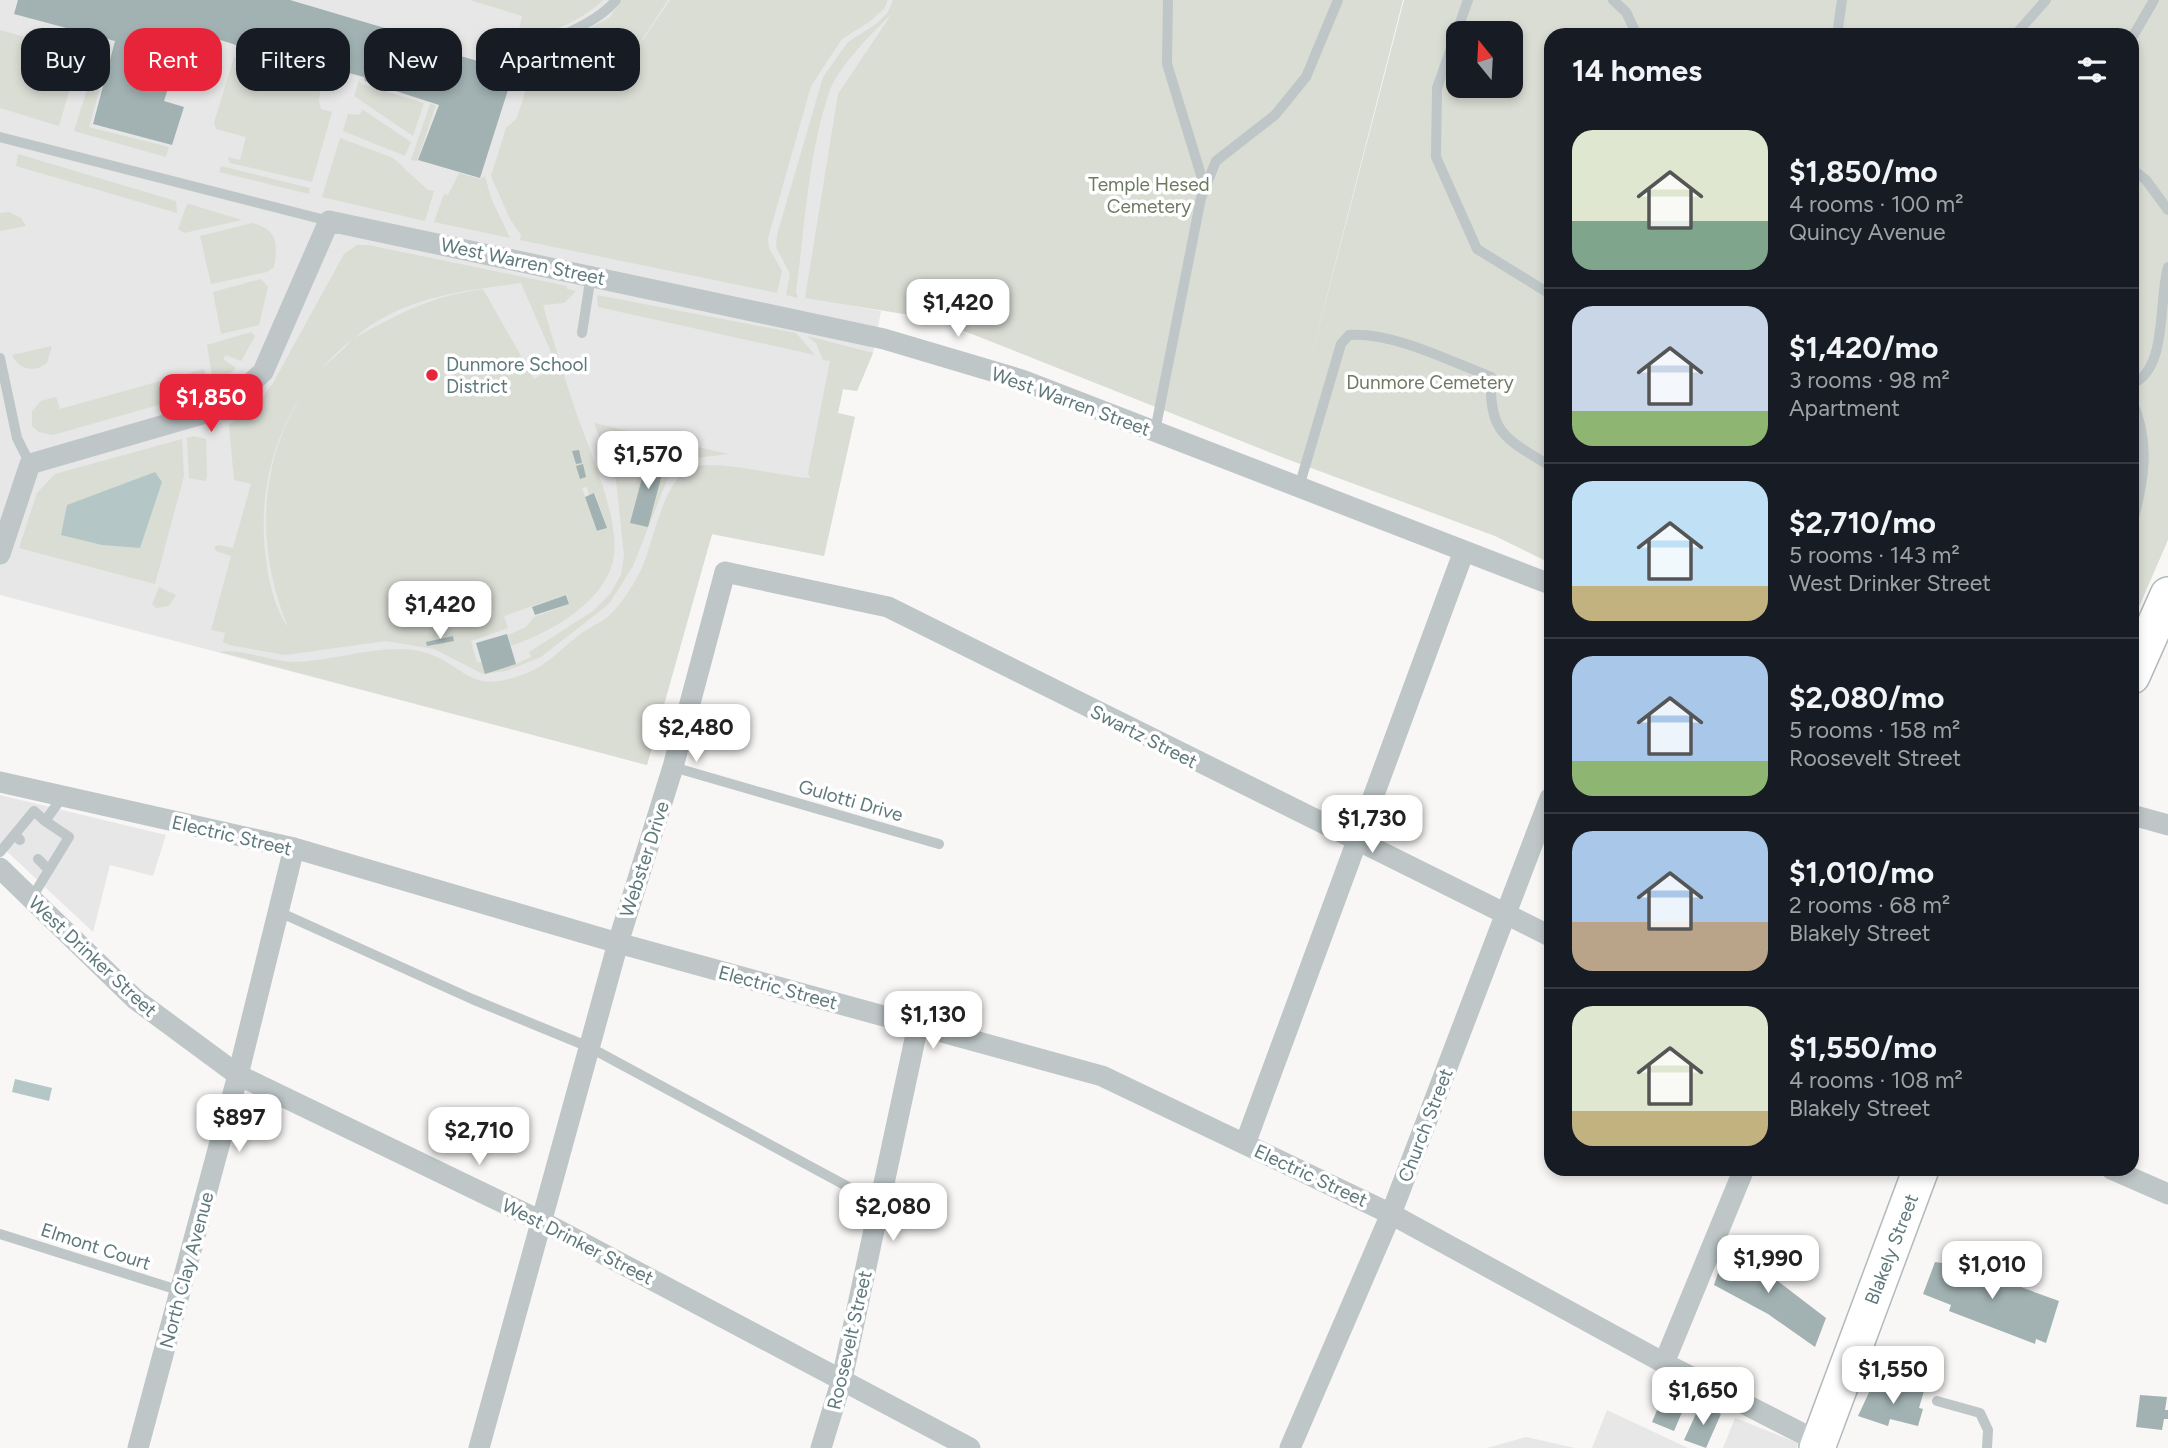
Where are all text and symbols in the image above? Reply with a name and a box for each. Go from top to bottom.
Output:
north arrow [1446,21,1522,98]
map controls [1446,21,1523,98]
chip: Buy [21,28,110,91]
chip: Rent [124,28,222,91]
chip: Filters [236,28,350,91]
chip: New [364,28,462,91]
chip: Apartment [476,28,640,91]
icon: filters [2073,51,2111,89]
text: 14 homes [1572,52,1702,89]
text: $1,850/mo [1789,153,1938,190]
icon: home [1628,158,1712,242]
park label: Temple Hesed Cemetery [1088,173,1210,218]
text: 4 rooms · 100 m² [1789,190,1963,218]
text: Quincy Avenue [1789,218,1946,246]
street label: West Warren Street [439,233,607,290]
pin: $1,420 [901,280,1015,339]
text: $1,420 [922,288,994,316]
text: $1,420/mo [1789,329,1938,366]
icon: home [1628,334,1712,418]
place label: Dunmore School District [446,353,588,398]
street label: West Warren Street [988,362,1153,441]
text: 3 rooms · 98 m² [1789,366,1950,394]
marker: Dunmore School District [424,367,440,383]
park label: Dunmore Cemetery [1346,371,1514,394]
pin: $1,850 [154,374,268,434]
text: $1,850 [176,383,246,411]
text: Apartment [1789,394,1900,422]
pin: $1,570 [591,432,705,491]
text: $1,570 [613,440,683,468]
text: $2,710/mo [1789,504,1936,541]
icon: home [1628,509,1712,593]
text: 5 rooms · 143 m² [1789,541,1960,569]
text: West Drinker Street [1789,569,1991,597]
pin: $1,420 [383,582,497,641]
text: $1,420 [404,590,476,618]
text: $2,080/mo [1789,679,1945,716]
icon: home [1628,684,1712,768]
street label: Swartz Street [1086,700,1201,773]
pin: $2,480 [639,704,753,764]
text: $2,480 [658,713,734,741]
text: 5 rooms · 158 m² [1789,716,1960,744]
text: Roosevelt Street [1789,744,1961,772]
street label: Gulotti Drive [796,775,906,826]
pin: $1,730 [1315,796,1429,855]
street label: Webster Drive [615,798,674,920]
text: $1,730 [1338,804,1406,832]
street label: Electric Street [170,811,294,860]
text: $1,010/mo [1789,854,1934,891]
icon: home [1628,859,1712,943]
street label: West Drinker Street [24,891,161,1022]
text: 2 rooms · 68 m² [1789,891,1950,919]
text: Blakely Street [1789,919,1931,947]
street label: Electric Street [716,961,840,1014]
pin: $1,130 [876,992,990,1051]
text: $1,130 [900,1000,966,1028]
text: $1,550/mo [1789,1029,1937,1066]
icon: home [1628,1034,1712,1118]
street label: Church Street [1393,1065,1458,1185]
text: 4 rooms · 108 m² [1789,1066,1963,1094]
pin: $897 [198,1094,280,1154]
text: Blakely Street [1789,1094,1931,1122]
text: $897 [213,1103,265,1131]
pin: $2,710 [422,1108,536,1167]
text: $2,710 [444,1116,514,1144]
street label: Electric Street [1251,1139,1371,1212]
pin: $2,080 [836,1184,950,1243]
street label: North Clay Avenue [155,1189,218,1351]
street label: Blakely Street [1860,1190,1923,1308]
text: $2,080 [855,1192,931,1220]
street label: West Drinker Street [498,1193,657,1290]
street label: Elmont Court [38,1218,154,1275]
pin: $1,990 [1711,1236,1825,1295]
pin: $1,010 [1935,1242,2049,1301]
text: $1,990 [1733,1244,1803,1272]
text: $1,010 [1958,1250,2026,1278]
street label: Roosevelt Street [822,1268,877,1412]
pin: $1,550 [1836,1346,1950,1406]
text: $1,550 [1858,1355,1928,1383]
pin: $1,650 [1646,1368,1760,1427]
text: $1,650 [1668,1376,1738,1404]

